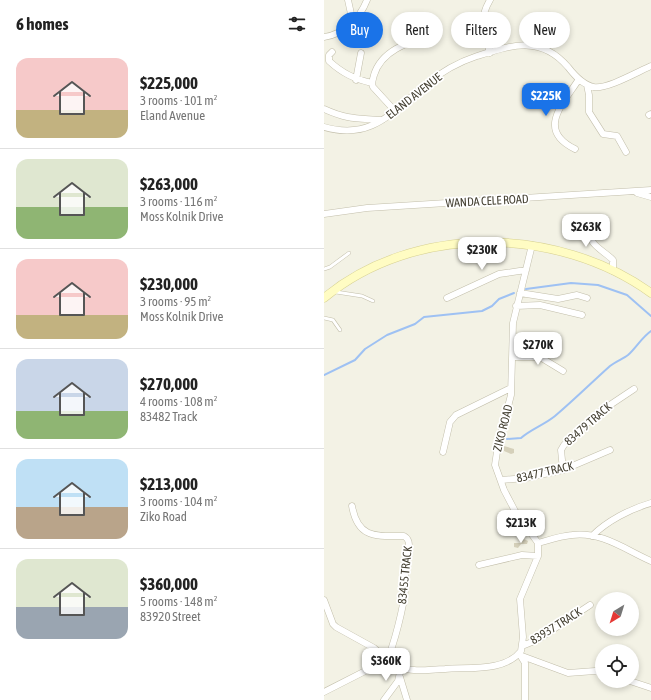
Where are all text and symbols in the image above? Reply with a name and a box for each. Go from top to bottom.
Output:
chip: Buy [336,12,383,48]
chip: Rent [391,12,443,48]
chip: Filters [451,12,511,48]
chip: New [519,12,570,48]
icon: filters [286,13,308,35]
text: 6 homes [16,14,69,34]
street label: ELAND AVENUE [383,70,445,122]
text: $225,000 [140,73,198,93]
icon: home [48,74,96,122]
pin: $225K [518,83,574,117]
text: $225K [531,88,561,103]
text: 3 rooms · 101 m² [140,93,217,108]
text: Eland Avenue [140,108,205,123]
text: $263,000 [140,174,198,194]
icon: home [48,175,96,223]
street label: WANDA CELE ROAD [445,192,529,210]
text: 3 rooms · 116 m² [140,194,217,209]
text: Moss Kolnik Drive [140,209,223,224]
pin: $263K [558,214,614,248]
text: $263K [571,219,601,234]
pin: $230K [454,237,510,271]
text: $230K [467,242,497,257]
text: $230,000 [140,274,198,294]
icon: home [48,275,96,323]
text: 3 rooms · 95 m² [140,294,211,309]
text: Moss Kolnik Drive [140,309,223,324]
pin: $270K [510,332,566,366]
text: $270K [523,337,553,352]
text: $270,000 [140,374,198,394]
icon: home [48,375,96,423]
text: 4 rooms · 108 m² [140,394,217,409]
street label: 83479 TRACK [561,400,615,448]
street label: ZIKO ROAD [490,403,516,453]
text: 83482 Track [140,409,197,424]
street label: 83477 TRACK [515,459,575,485]
text: $213,000 [140,474,198,494]
icon: home [48,475,96,523]
text: 3 rooms · 104 m² [140,494,217,509]
text: Ziko Road [140,509,187,524]
pin: $213K [493,510,549,544]
text: $213K [506,515,536,530]
street label: 83455 TRACK [395,545,415,605]
text: $360,000 [140,574,198,594]
icon: home [48,575,96,623]
north arrow [595,592,639,636]
map controls [595,592,639,688]
text: 5 rooms · 148 m² [140,594,217,609]
street label: 83937 TRACK [528,605,585,647]
text: 83920 Street [140,609,201,624]
button: locate [595,644,639,688]
pin: $360K [358,648,414,682]
text: $360K [371,653,401,668]

